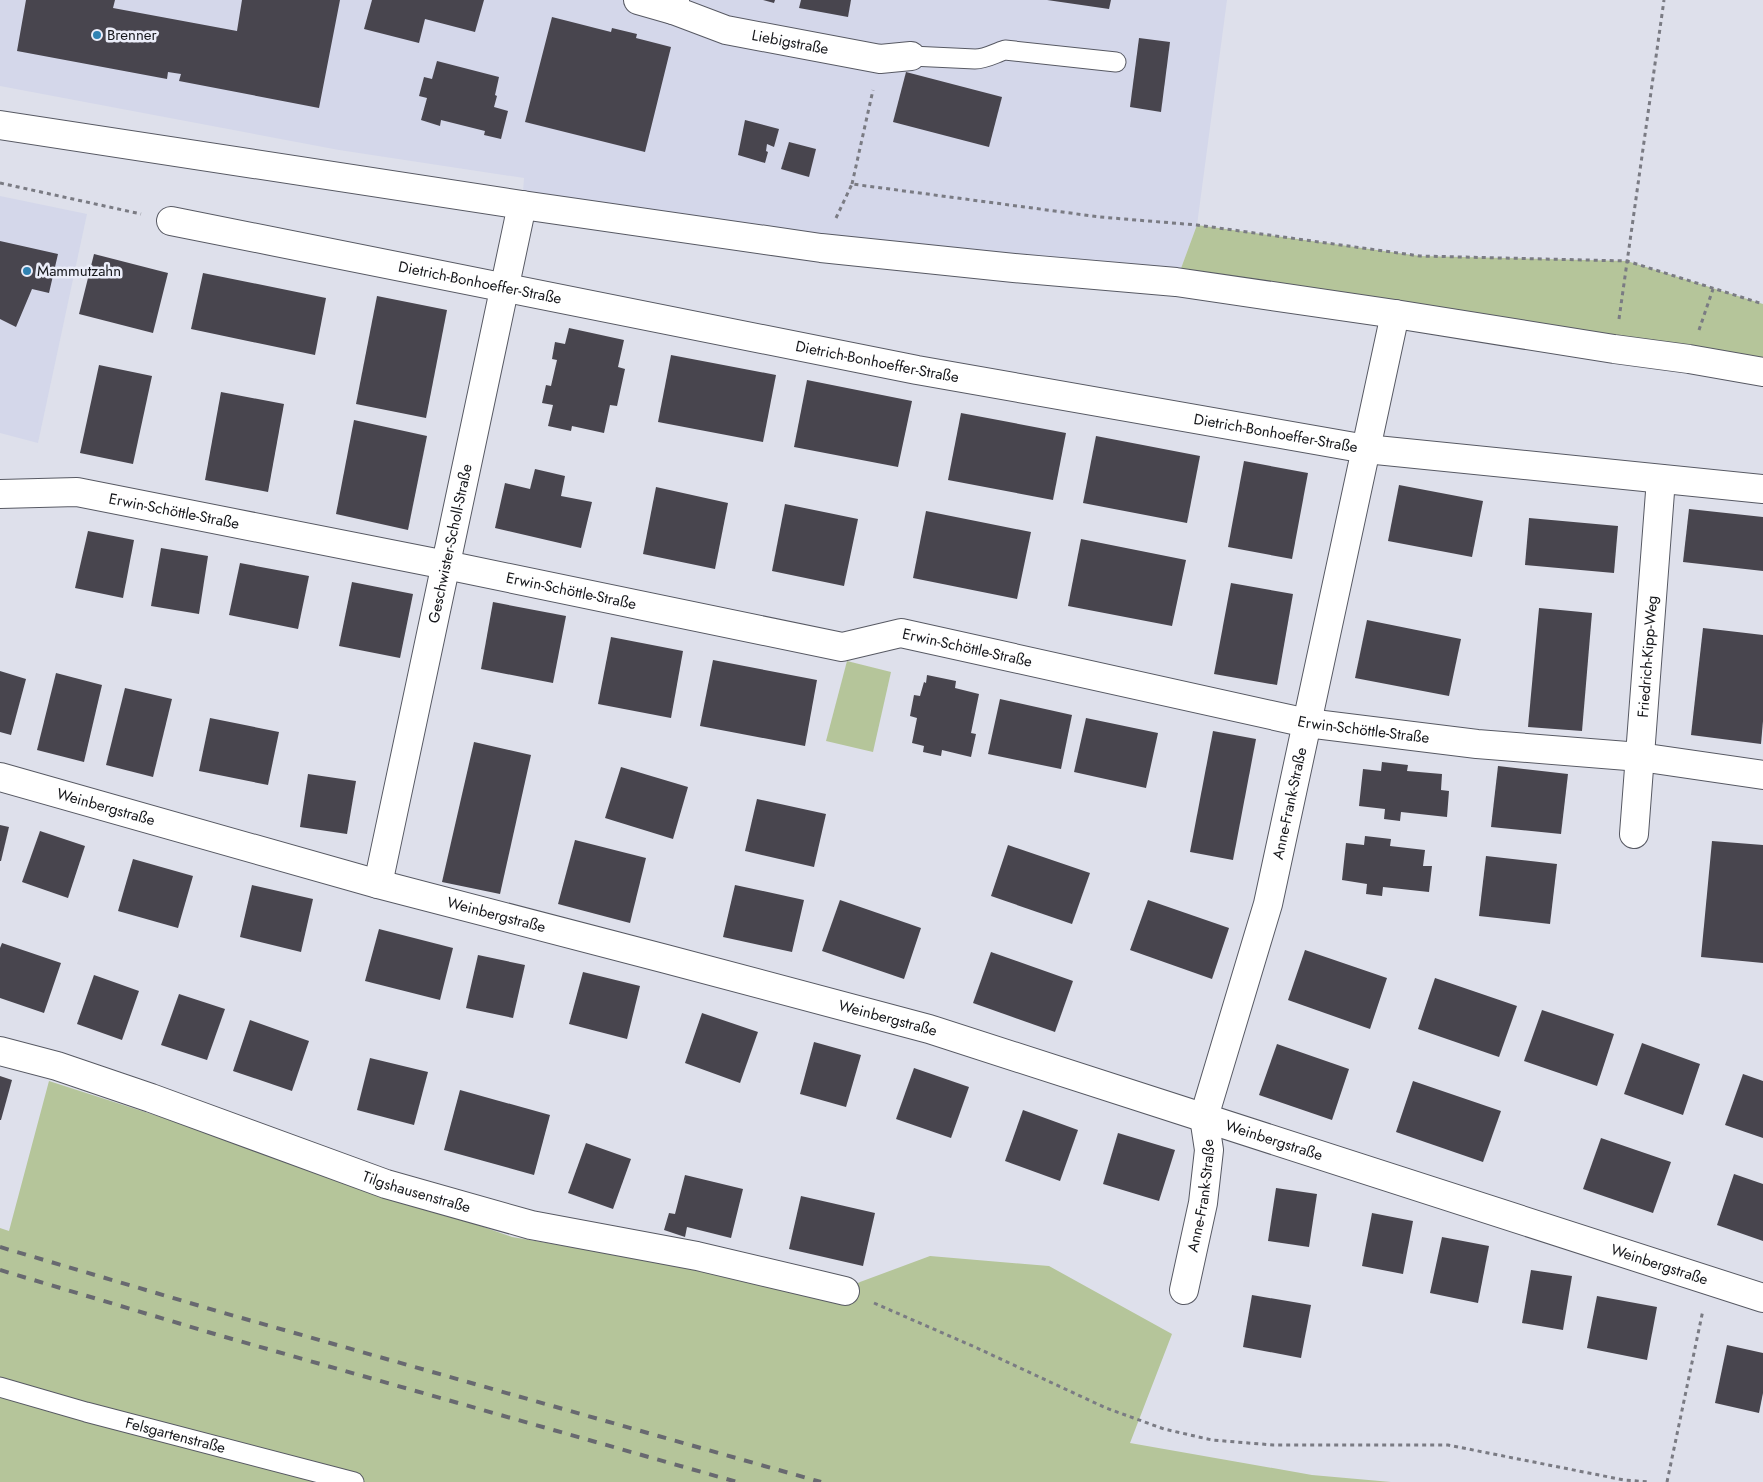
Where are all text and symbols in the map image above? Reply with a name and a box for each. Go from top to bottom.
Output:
place label: Brenner [107,24,157,46]
street label: Liebigstraße [750,24,831,60]
marker: Brenner [91,29,103,41]
street label: Dietrich-Bonhoeffer-Straße [396,256,564,310]
place label: Mammutzahn [37,260,121,282]
marker: Mammutzahn [21,265,33,277]
street label: Dietrich-Bonhoeffer-Straße [793,335,961,388]
street label: Dietrich-Bonhoeffer-Straße [1192,408,1360,458]
street label: Geschwister-Scholl-Straße [423,462,478,625]
street label: Erwin-Schöttle-Straße [107,488,241,535]
street label: Erwin-Schöttle-Straße [504,567,639,615]
street label: Friedrich-Kipp-Weg [1632,595,1663,718]
street label: Erwin-Schöttle-Straße [900,623,1035,673]
street label: Erwin-Schöttle-Straße [1296,710,1431,749]
street label: Anne-Frank-Straße [1267,745,1312,862]
street label: Weinbergstraße [54,783,158,831]
street label: Weinbergstraße [444,891,548,938]
street label: Weinbergstraße [836,994,940,1042]
street label: Weinbergstraße [1222,1114,1326,1166]
street label: Anne-Frank-Straße [1182,1137,1220,1254]
street label: Tilgshausenstraße [359,1165,473,1218]
street label: Weinbergstraße [1608,1239,1711,1291]
street label: Felsgartenstraße [123,1412,228,1459]

